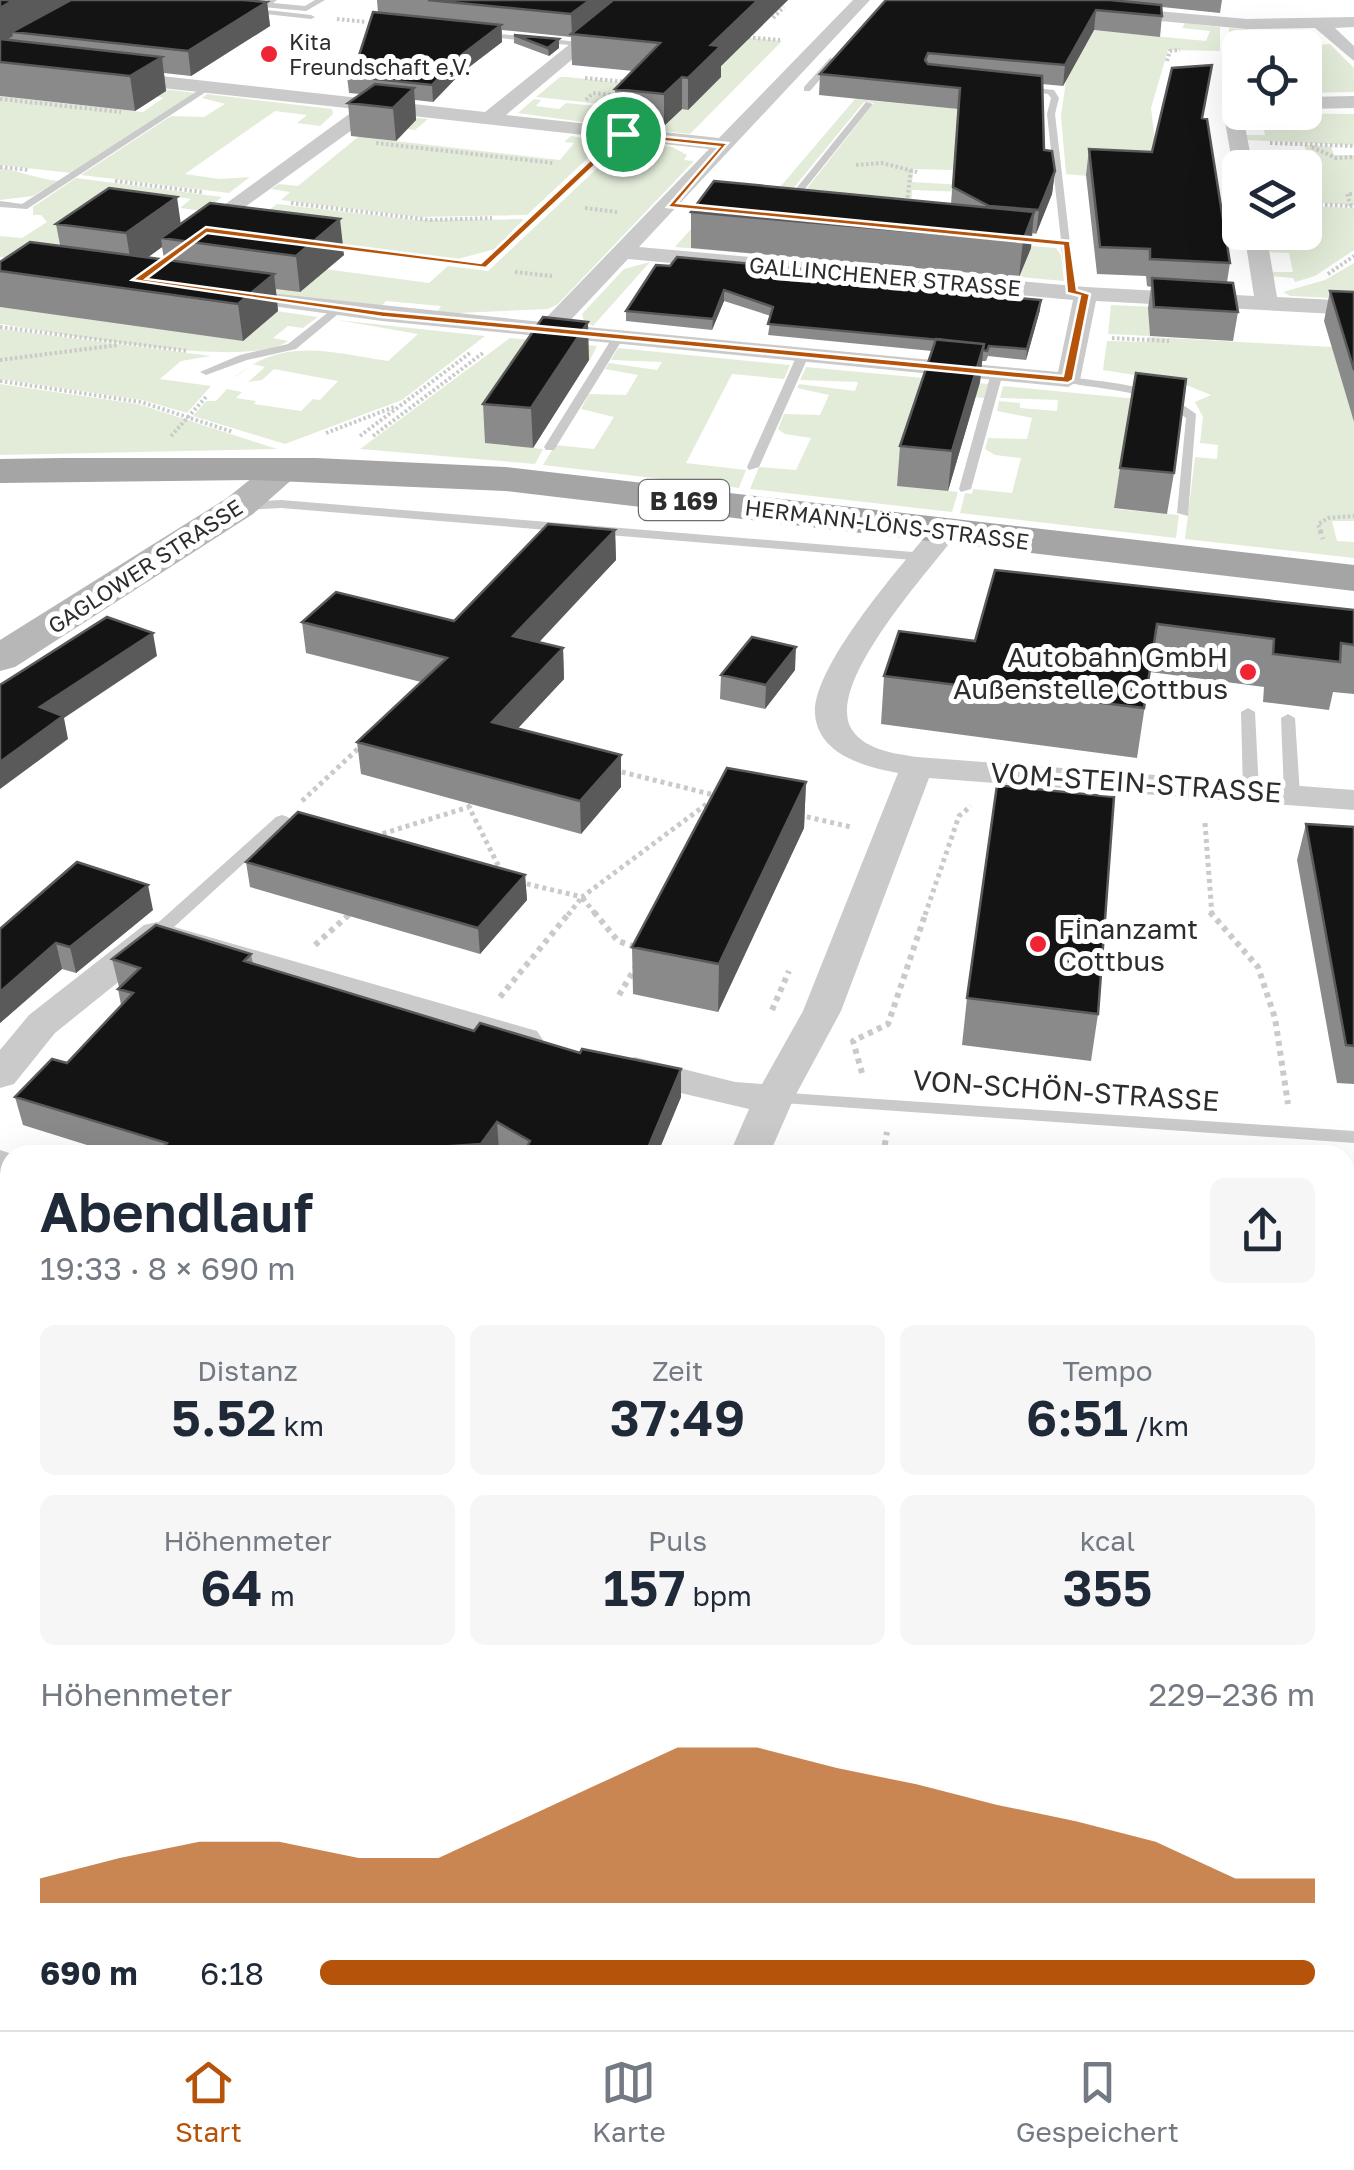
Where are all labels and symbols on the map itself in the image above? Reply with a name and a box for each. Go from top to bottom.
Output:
place label: Kita Freundschaft e.V. [289,28,471,80]
marker: Kita Freundschaft e.V. [258,43,280,65]
pin [581,92,666,177]
street label: GALLINCHENER STRASSE [748,251,1022,301]
road number: B 169 [639,480,729,520]
street label: GAGLOWER STRASSE [43,493,247,639]
street label: HERMANN-LÖNS-STRASSE [743,493,1031,555]
place label: Autobahn GmbH Außenstelle Cottbus [953,640,1228,705]
marker: Autobahn GmbH Außenstelle Cottbus [1237,661,1259,683]
street label: VOM-STEIN-STRASSE [989,755,1283,809]
place label: Finanzamt Cottbus [1058,912,1198,977]
marker: Finanzamt Cottbus [1027,933,1049,955]
street label: VON-SCHÖN-STRASSE [912,1063,1220,1117]

